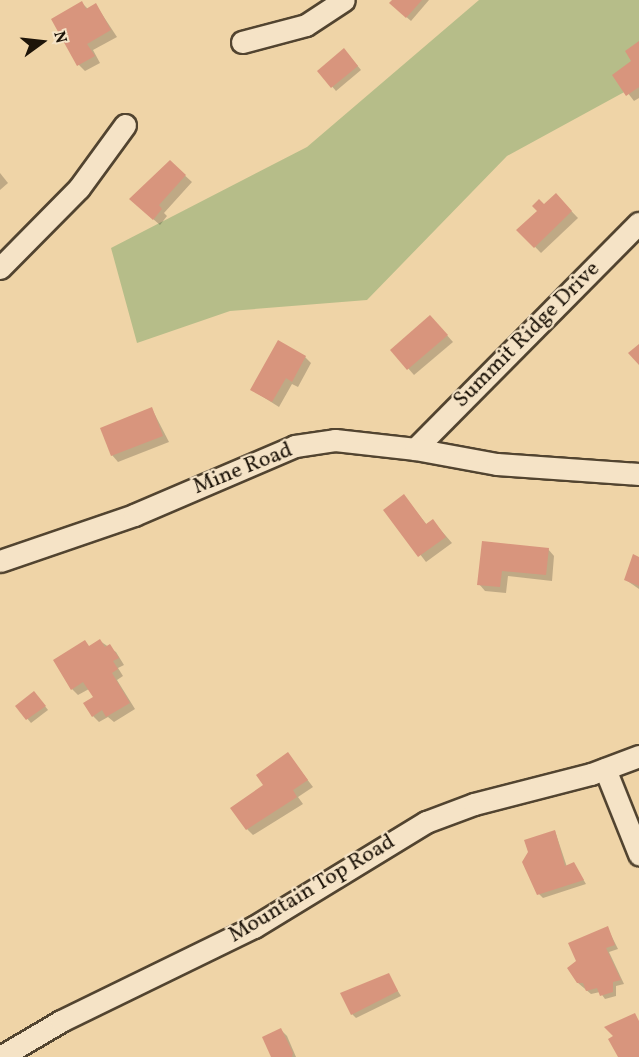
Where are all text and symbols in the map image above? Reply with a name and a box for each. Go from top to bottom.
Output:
north arrow [12,12,72,72]
text: N [47,29,72,46]
street label: Summit Ridge Drive [448,256,606,414]
street label: Mine Road [189,437,297,501]
street label: Mountain Top Road [224,829,400,949]

